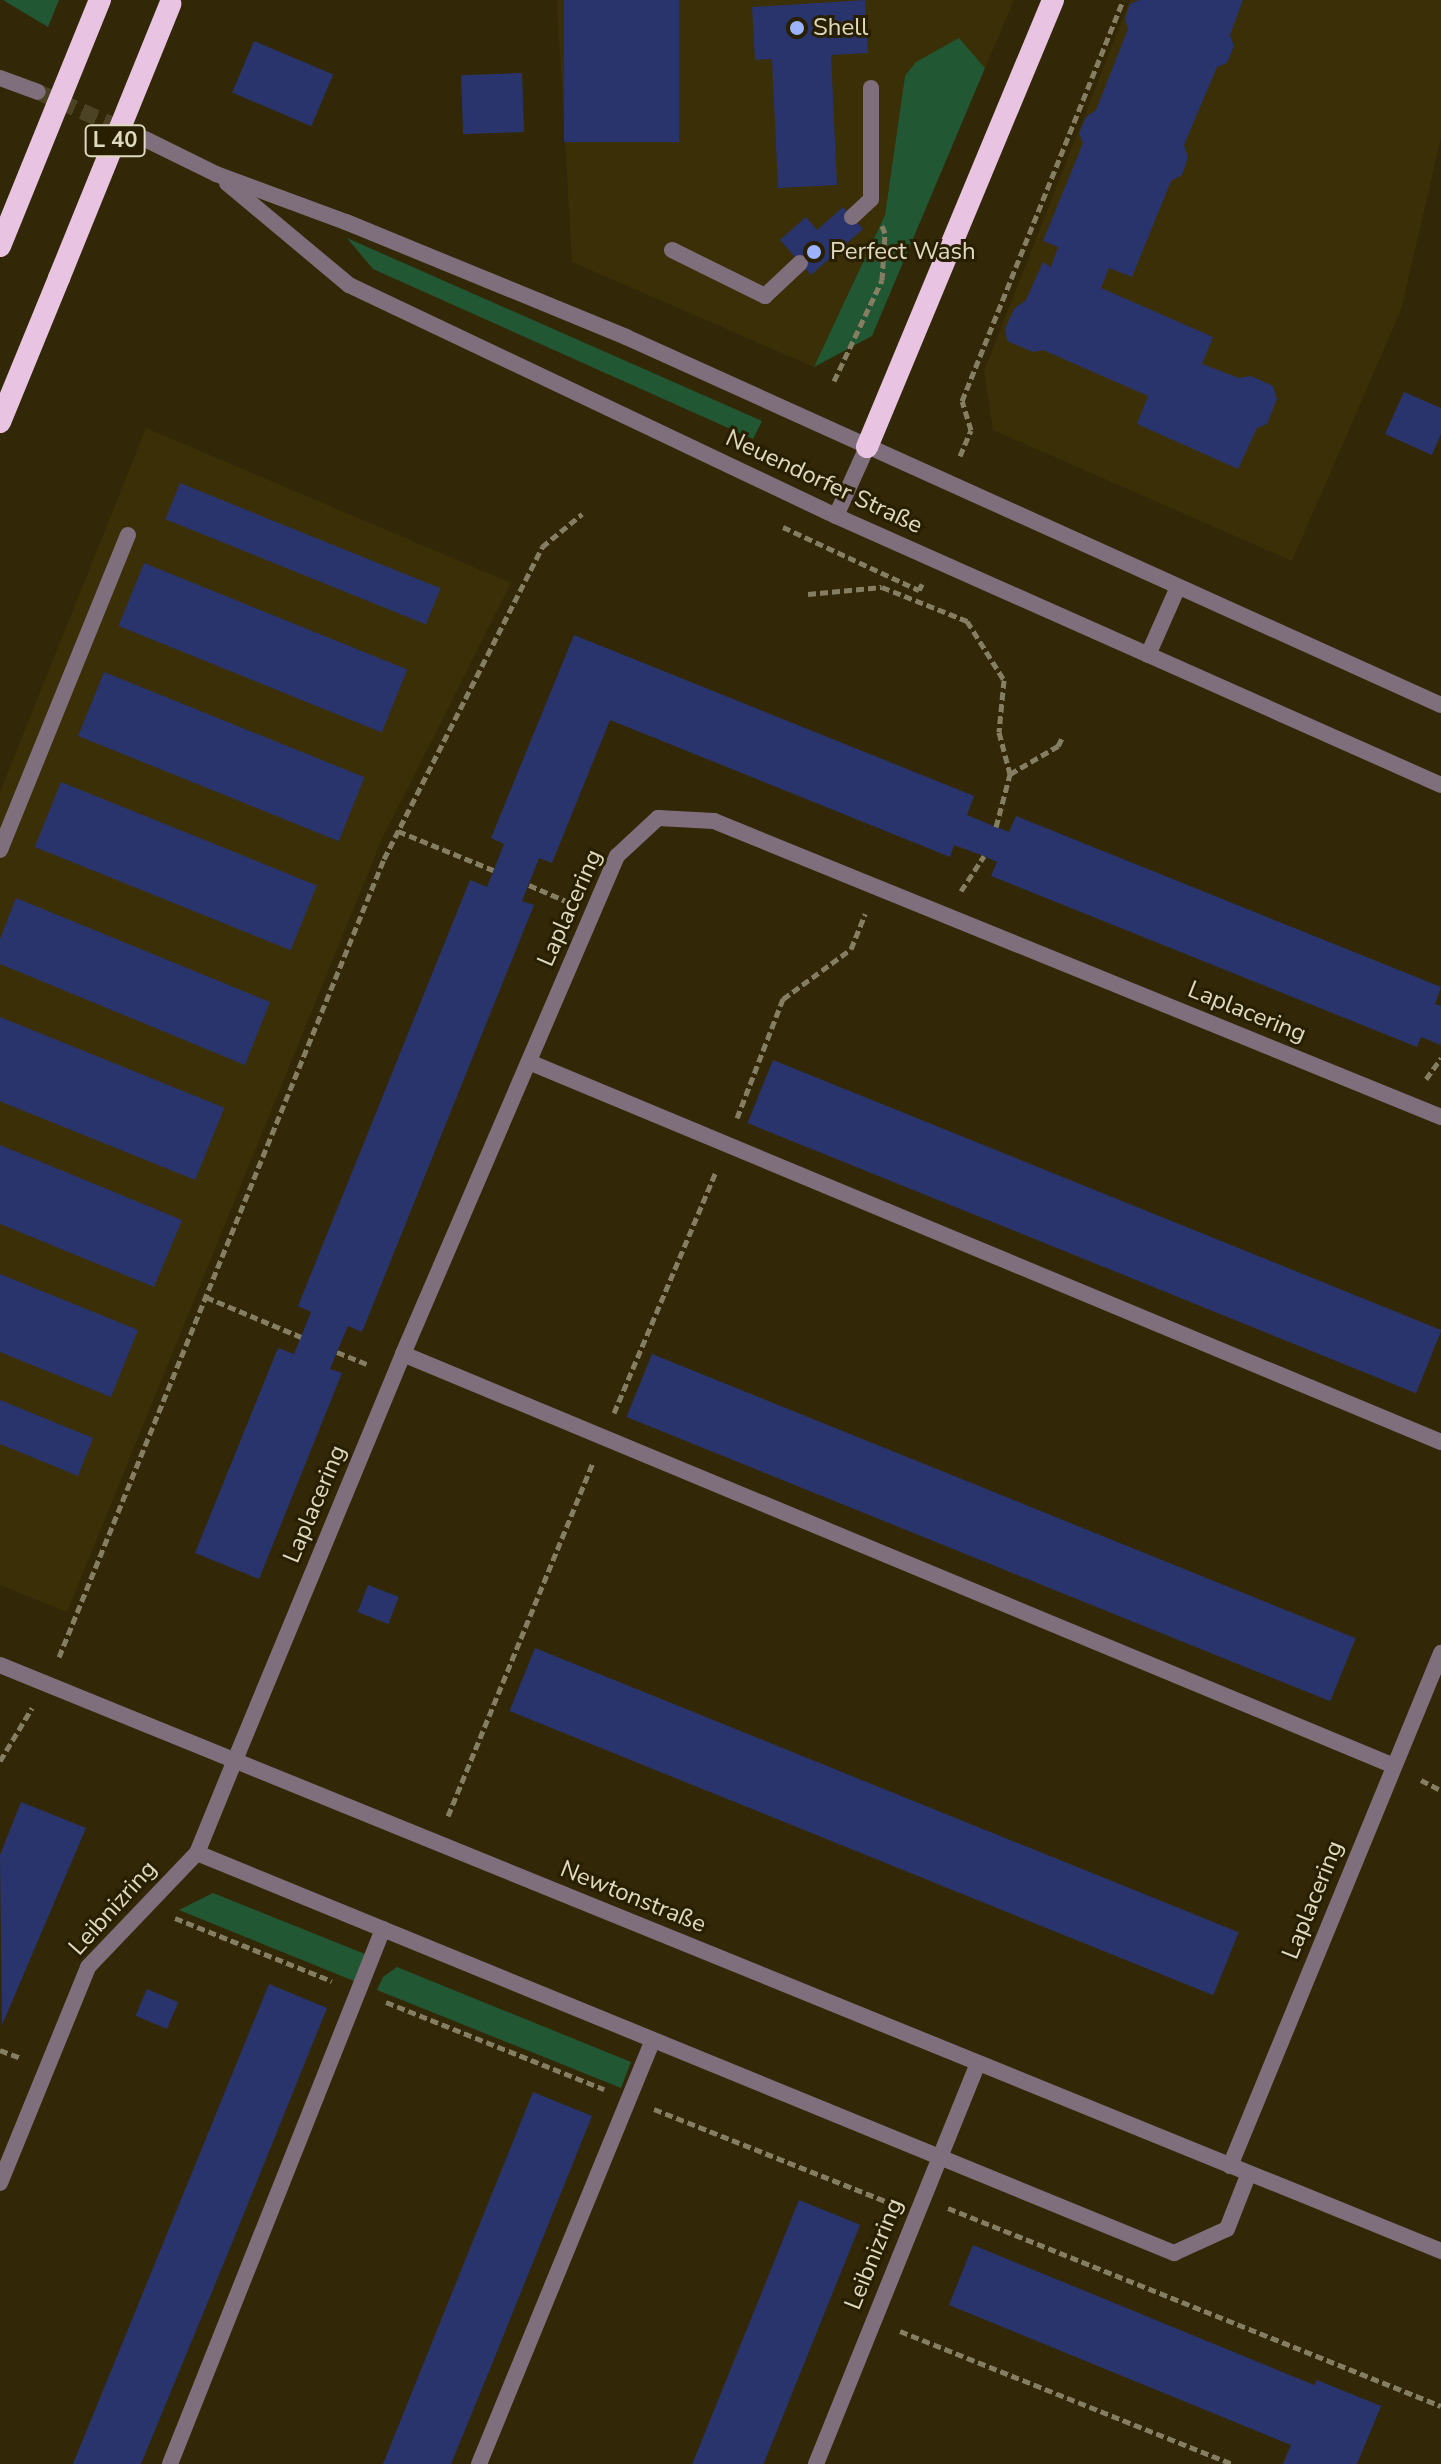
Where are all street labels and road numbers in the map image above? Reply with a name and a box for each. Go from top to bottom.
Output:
road number: L 40 [83,123,147,159]
street label: Neuendorfer Straße [721,424,927,540]
street label: Laplacering [531,845,609,971]
street label: Laplacering [1184,975,1310,1049]
street label: Laplacering [277,1441,353,1567]
street label: Laplacering [1276,1837,1350,1963]
street label: Leibnizring [63,1855,163,1961]
street label: Newtonstraße [556,1855,710,1939]
street label: Leibnizring [839,2194,909,2314]

